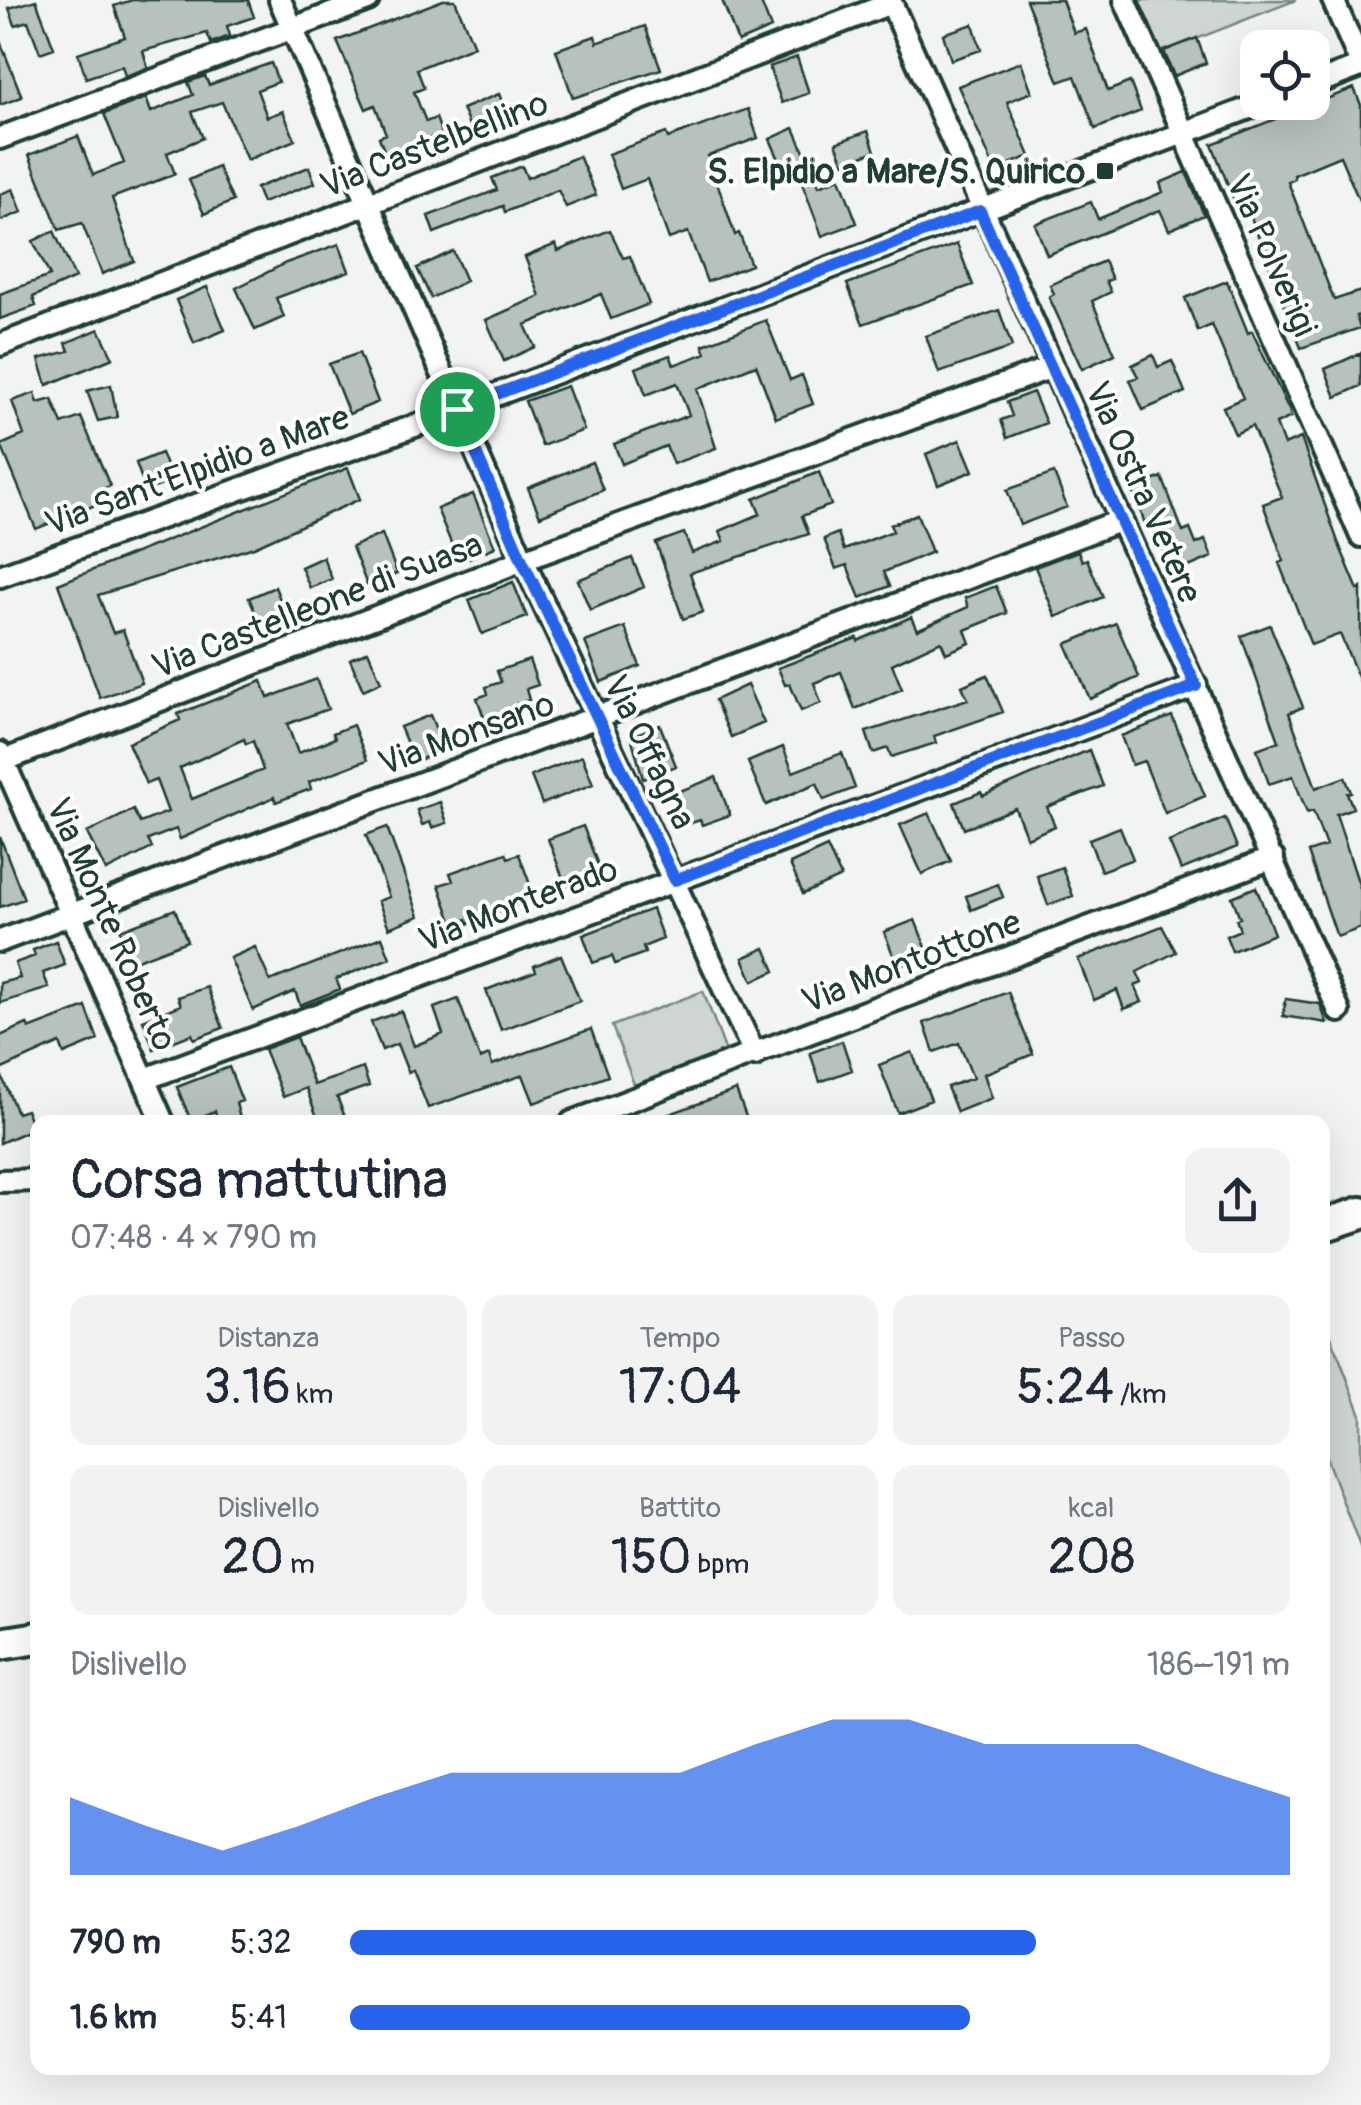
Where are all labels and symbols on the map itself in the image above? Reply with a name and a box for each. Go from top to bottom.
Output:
street label: Via Castelbellino [314,81,555,209]
place label: S. Elpidio a Mare/S. Quirico [707,150,1085,194]
marker: S. Elpidio a Mare/S. Quirico [1094,160,1116,182]
street label: Via Polverigi [1216,167,1326,343]
pin [415,367,500,452]
street label: Via Ostra Vetere [1075,375,1212,610]
street label: Via Sant'Elpidio a Mare [39,395,356,546]
street label: Via Castelleone di Suasa [146,523,489,689]
street label: Via Offagna [593,668,705,837]
street label: Via Monsano [372,682,560,786]
street label: Via Monte Roberto [36,791,187,1058]
street label: Via Monterado [413,847,624,963]
street label: Via Montottone [796,900,1027,1024]

